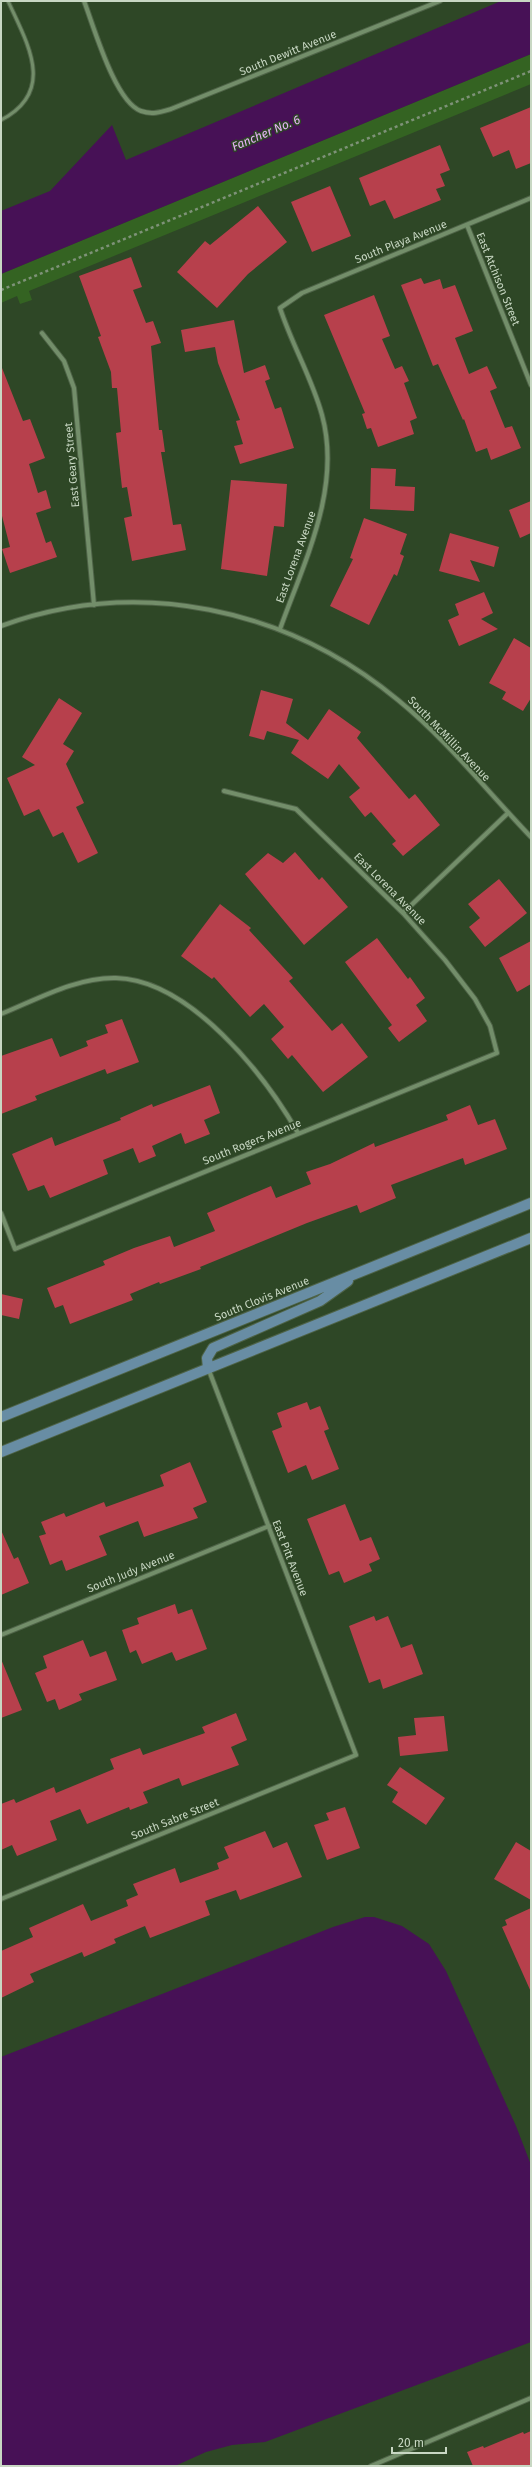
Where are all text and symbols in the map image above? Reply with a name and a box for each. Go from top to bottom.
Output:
street label: South Dewitt Avenue [238,28,338,78]
water label: Fancher No. 6 [230,112,302,154]
street label: South Playa Avenue [353,218,449,266]
street label: East Atchison Street [473,231,523,328]
street label: East Geary Street [62,422,82,508]
street label: East Lorena Avenue [273,509,319,605]
street label: South McMillin Avenue [405,694,493,784]
street label: East Lorena Avenue [351,850,429,928]
street label: South Rogers Avenue [201,1116,303,1168]
street label: South Clovis Avenue [213,1274,311,1324]
street label: East Pitt Avenue [270,1518,310,1598]
street label: South Judy Avenue [85,1548,177,1596]
street label: South Sabre Street [129,1795,221,1843]
scale bar [392,2429,446,2455]
text: 20 m [398,2436,424,2450]

